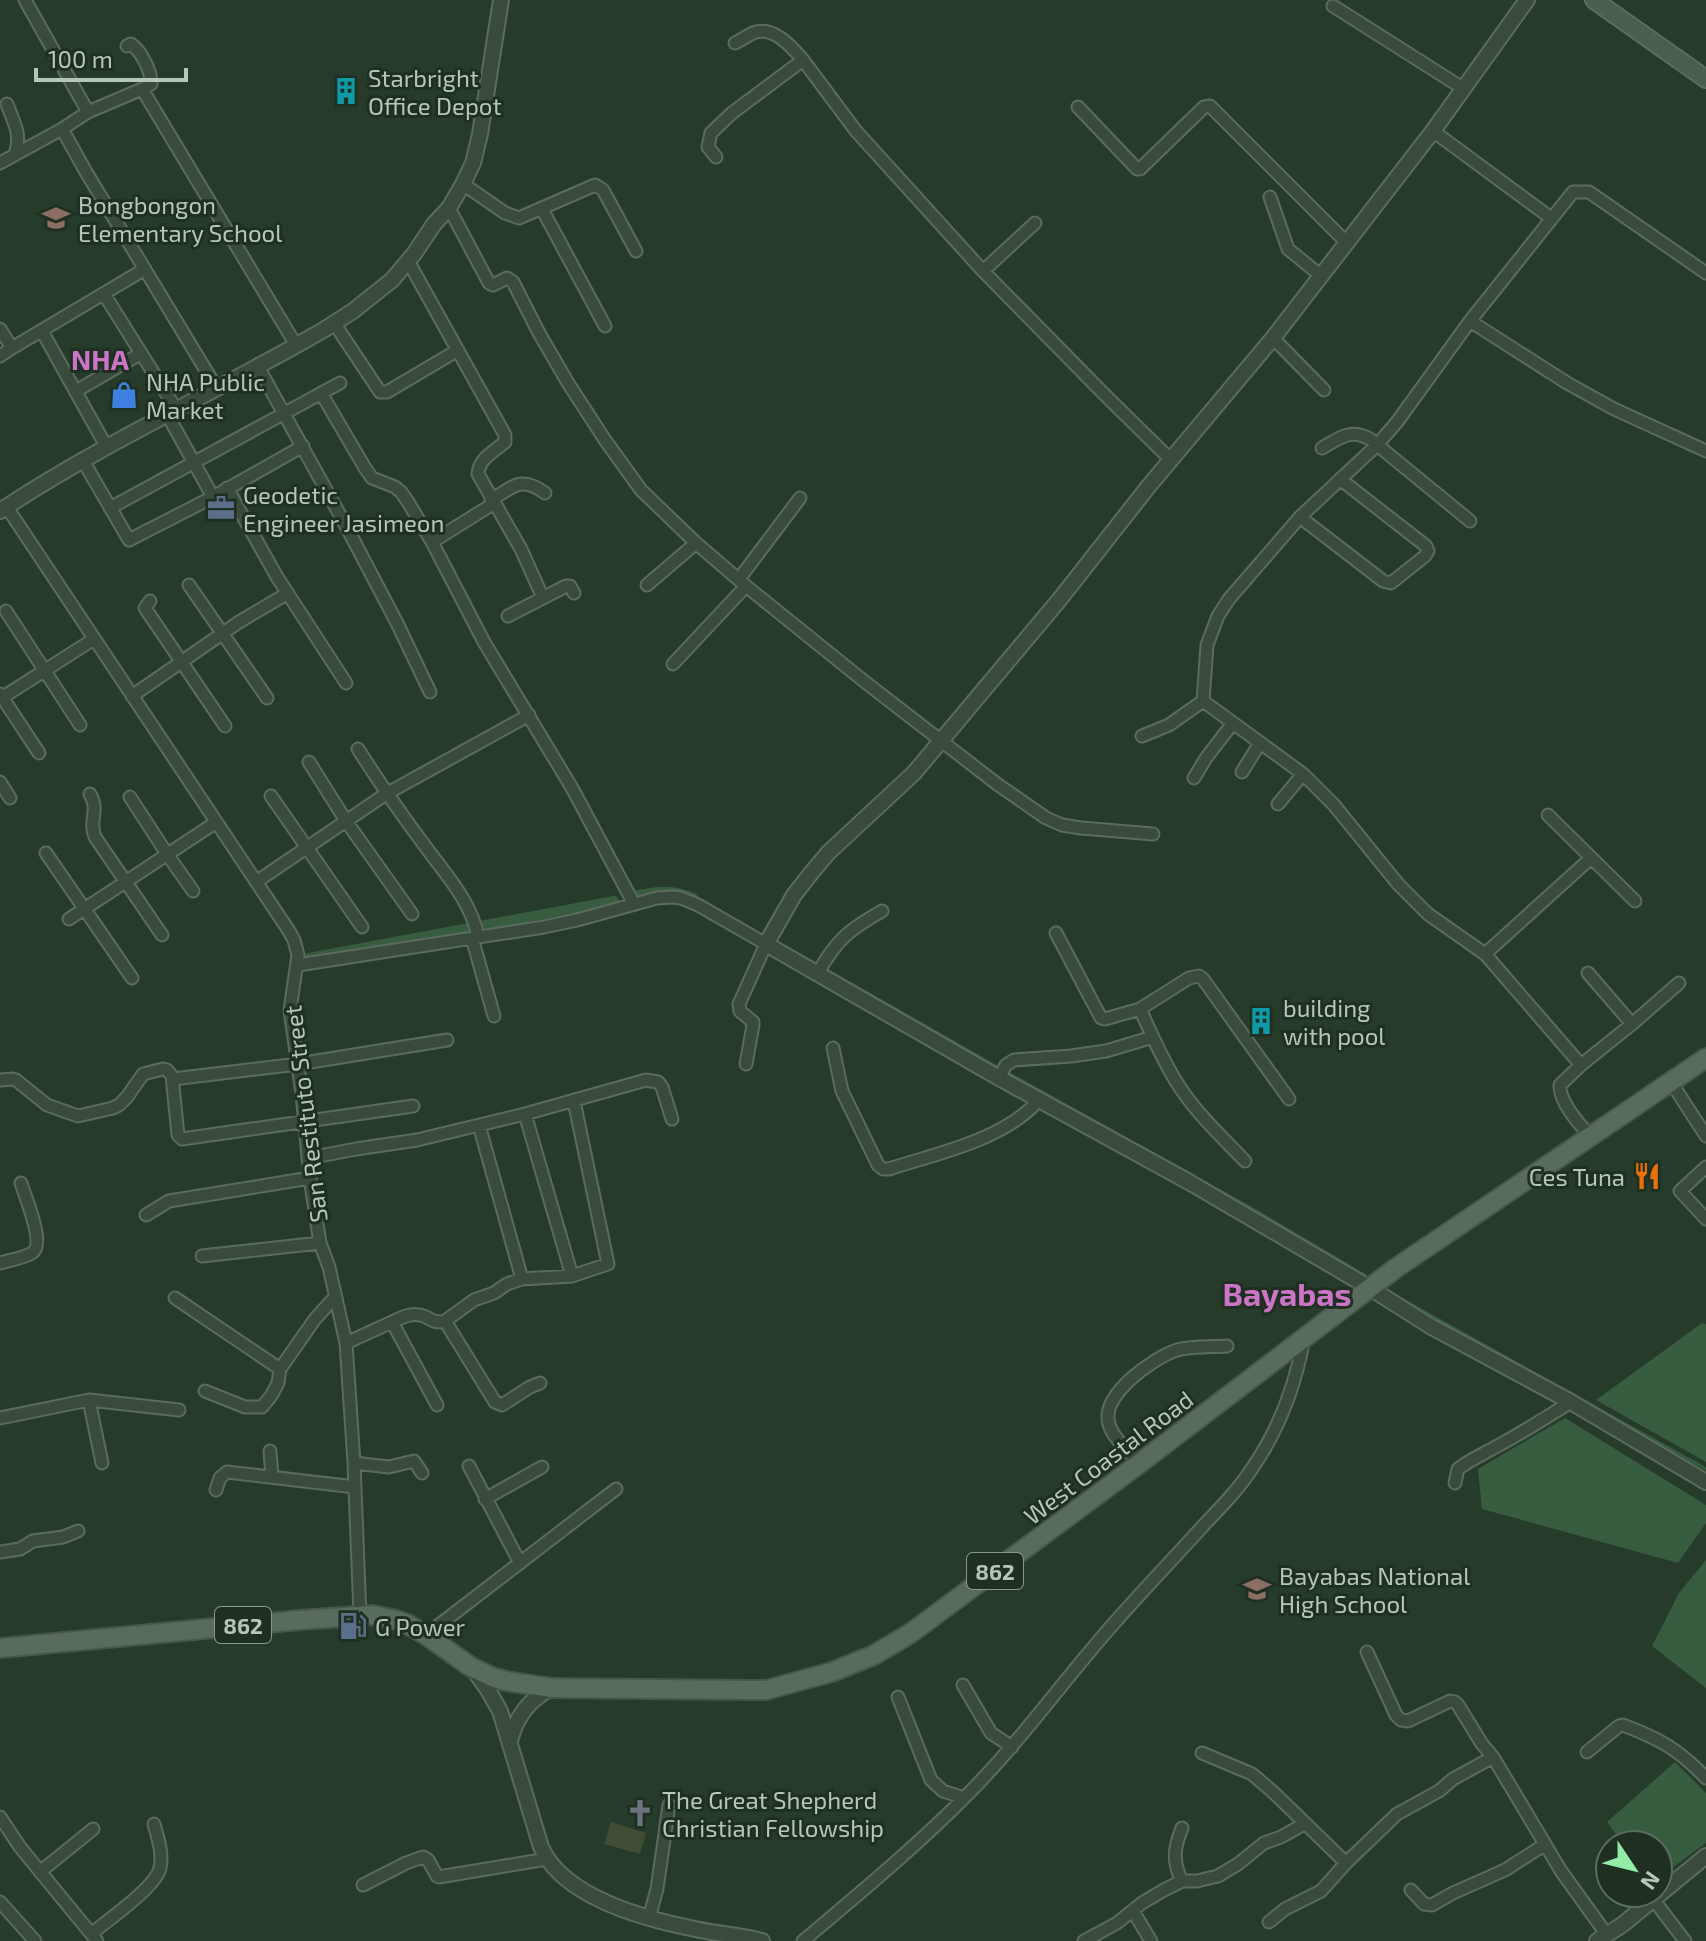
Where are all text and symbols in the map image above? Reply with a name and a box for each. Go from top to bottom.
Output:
scale bar [36,32,186,82]
text: 100 m [48,44,113,73]
place label: Starbright Office Depot [368,63,502,120]
building icon: Starbright Office Depot [331,76,361,106]
place label: Bongbongon Elementary School [78,190,282,247]
school or university icon: Bongbongon Elementary School [41,203,71,233]
district label: NHA [71,342,130,376]
place label: NHA Public Market [146,367,265,424]
shop icon: NHA Public Market [109,380,139,410]
place label: Geodetic Engineer Jasimeon [243,480,444,537]
office icon: Geodetic Engineer Jasimeon [206,493,236,523]
place label: building with pool [1283,993,1385,1050]
street label: San Restituto Street [277,1004,333,1224]
building icon: building with pool [1246,1006,1276,1036]
restaurant icon: Ces Tuna [1632,1161,1662,1191]
place label: Ces Tuna [1529,1162,1625,1191]
district label: Bayabas [1223,1274,1351,1313]
street label: West Coastal Road [1018,1384,1198,1530]
road number: 862 [967,1553,1023,1589]
place label: Bayabas National High School [1279,1561,1470,1618]
school or university icon: Bayabas National High School [1242,1574,1272,1604]
road number: 862 [215,1607,271,1643]
fuel station icon: G Power [338,1611,368,1641]
place label: G Power [375,1612,466,1641]
place label: The Great Shepherd Christian Fellowship [662,1785,884,1842]
church icon: The Great Shepherd Christian Fellowship [625,1798,655,1828]
north arrow [1594,1829,1674,1909]
text: N [1636,1867,1666,1895]

